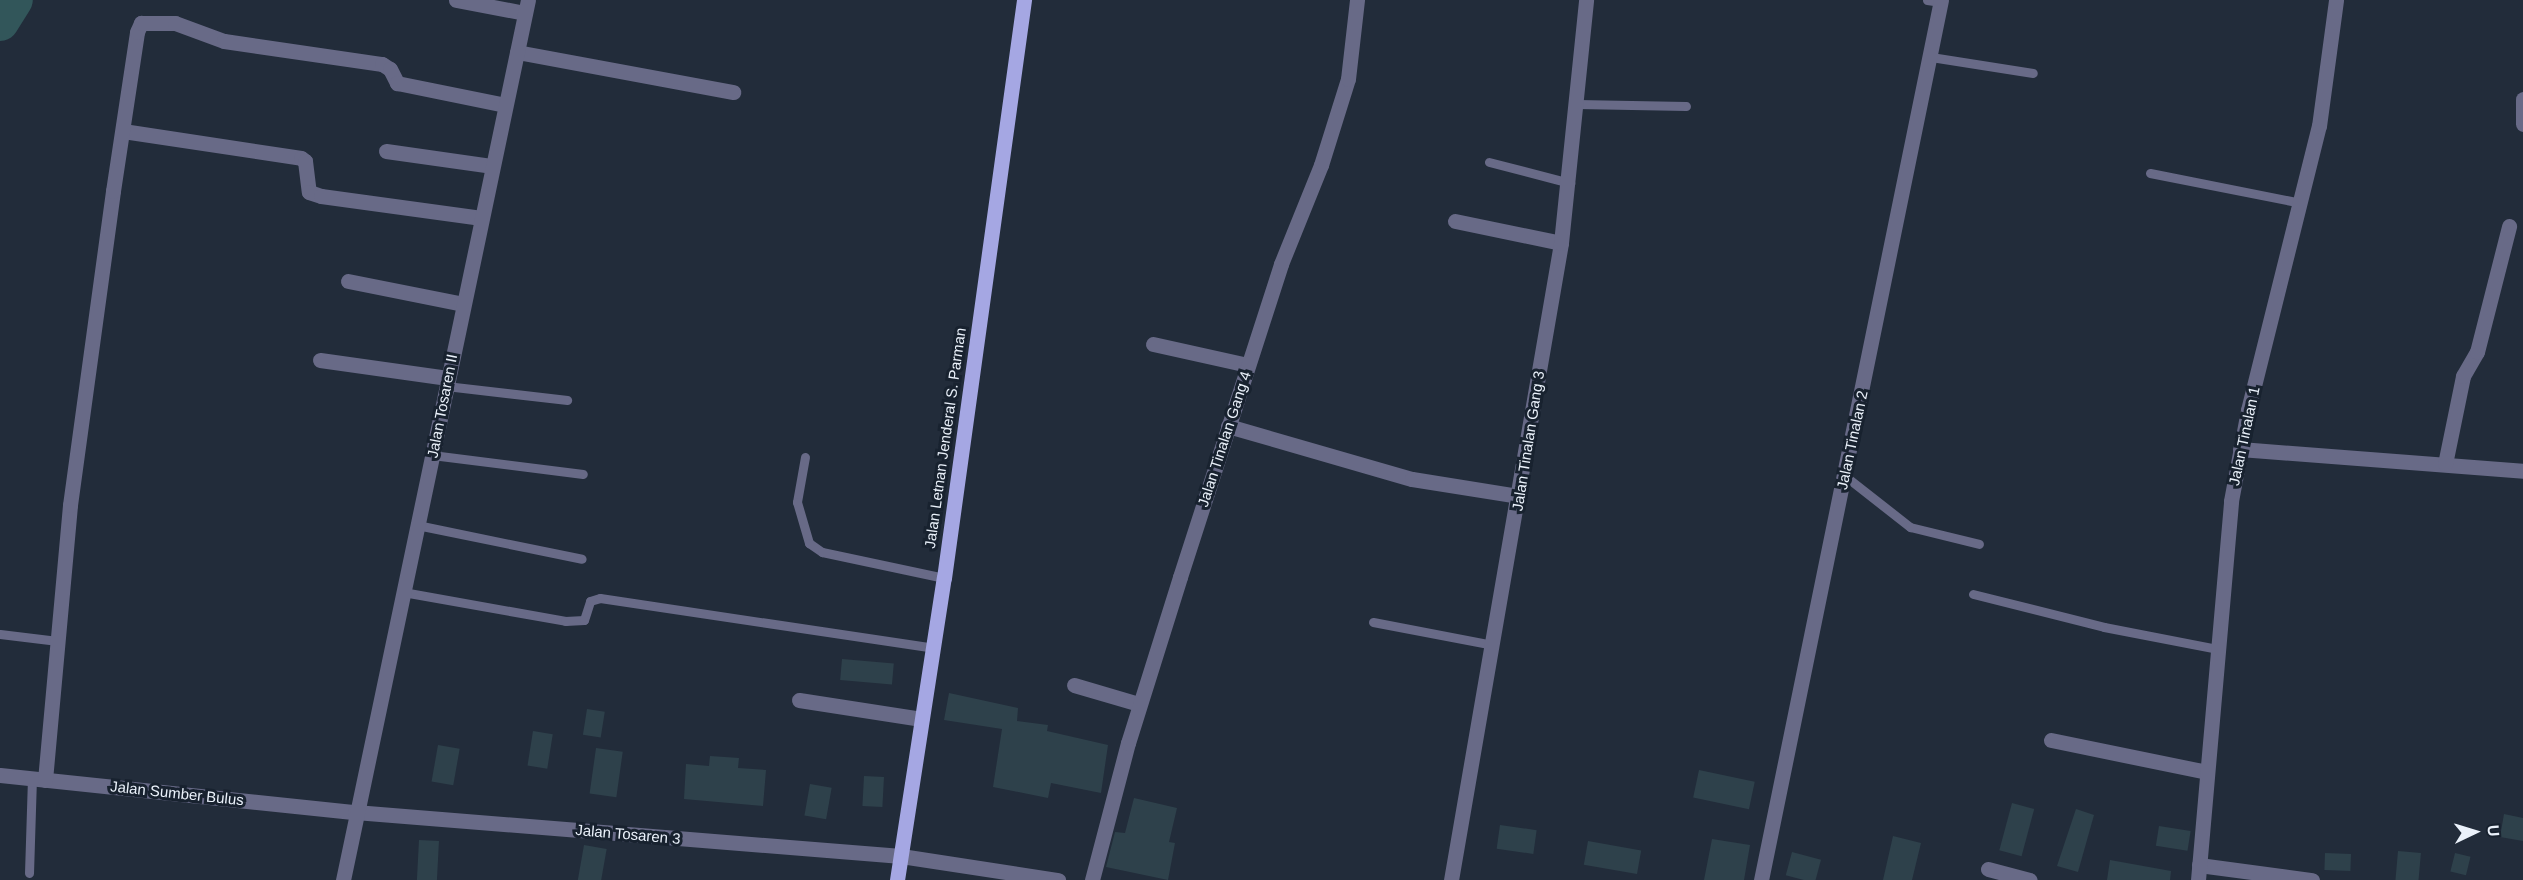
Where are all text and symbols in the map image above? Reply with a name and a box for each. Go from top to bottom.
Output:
street label: Jalan Letnan Jenderal S. Parman [921,327,969,549]
street label: Jalan Tosaren II [423,352,461,460]
street label: Jalan Tinalan Gang 4 [1193,369,1255,509]
street label: Jalan Tinalan Gang 3 [1508,369,1548,513]
street label: Jalan Tinalan 1 [2225,385,2263,487]
street label: Jalan Tinalan 2 [1833,389,1871,491]
street label: Jalan Sumber Bulus [109,777,245,809]
north arrow [2445,802,2505,862]
street label: Jalan Tosaren 3 [574,820,682,848]
text: U [2485,824,2502,837]

